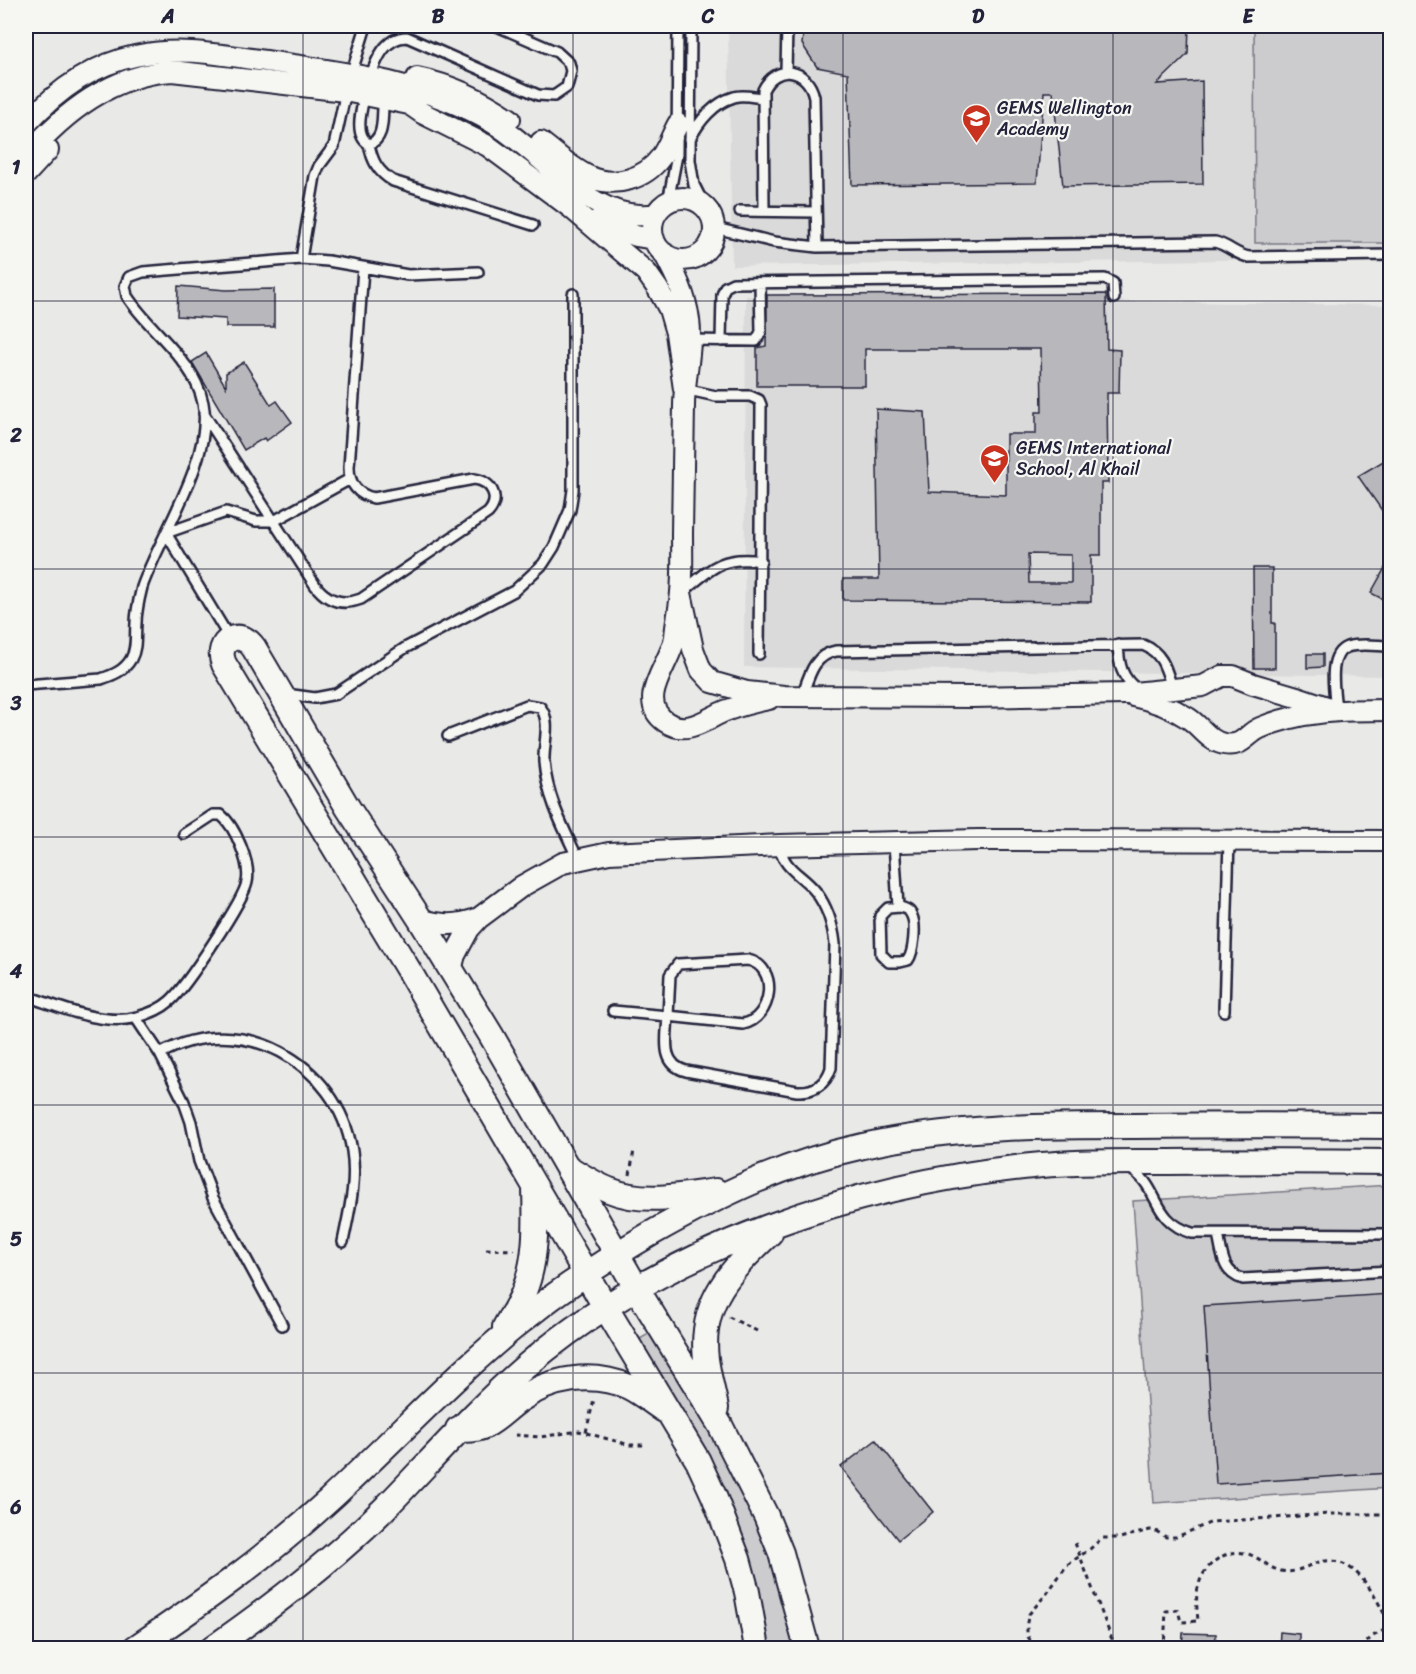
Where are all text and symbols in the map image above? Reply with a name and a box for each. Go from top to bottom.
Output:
text: A [160,0,175,34]
text: B [432,0,445,34]
text: C [701,0,715,34]
text: D [972,0,985,34]
text: E [1242,0,1255,34]
place label: GEMS Wellington Academy [996,92,1132,145]
school or university icon: GEMS Wellington Academy [960,102,992,144]
text: 1 [12,150,21,185]
text: 2 [9,418,22,453]
place label: GEMS International School, Al Khail [1016,432,1172,485]
school or university icon: GEMS International School, Al Khail [979,442,1011,484]
text: 3 [10,686,22,721]
text: 4 [9,954,23,989]
text: 5 [10,1222,22,1257]
text: 6 [9,1490,22,1525]

